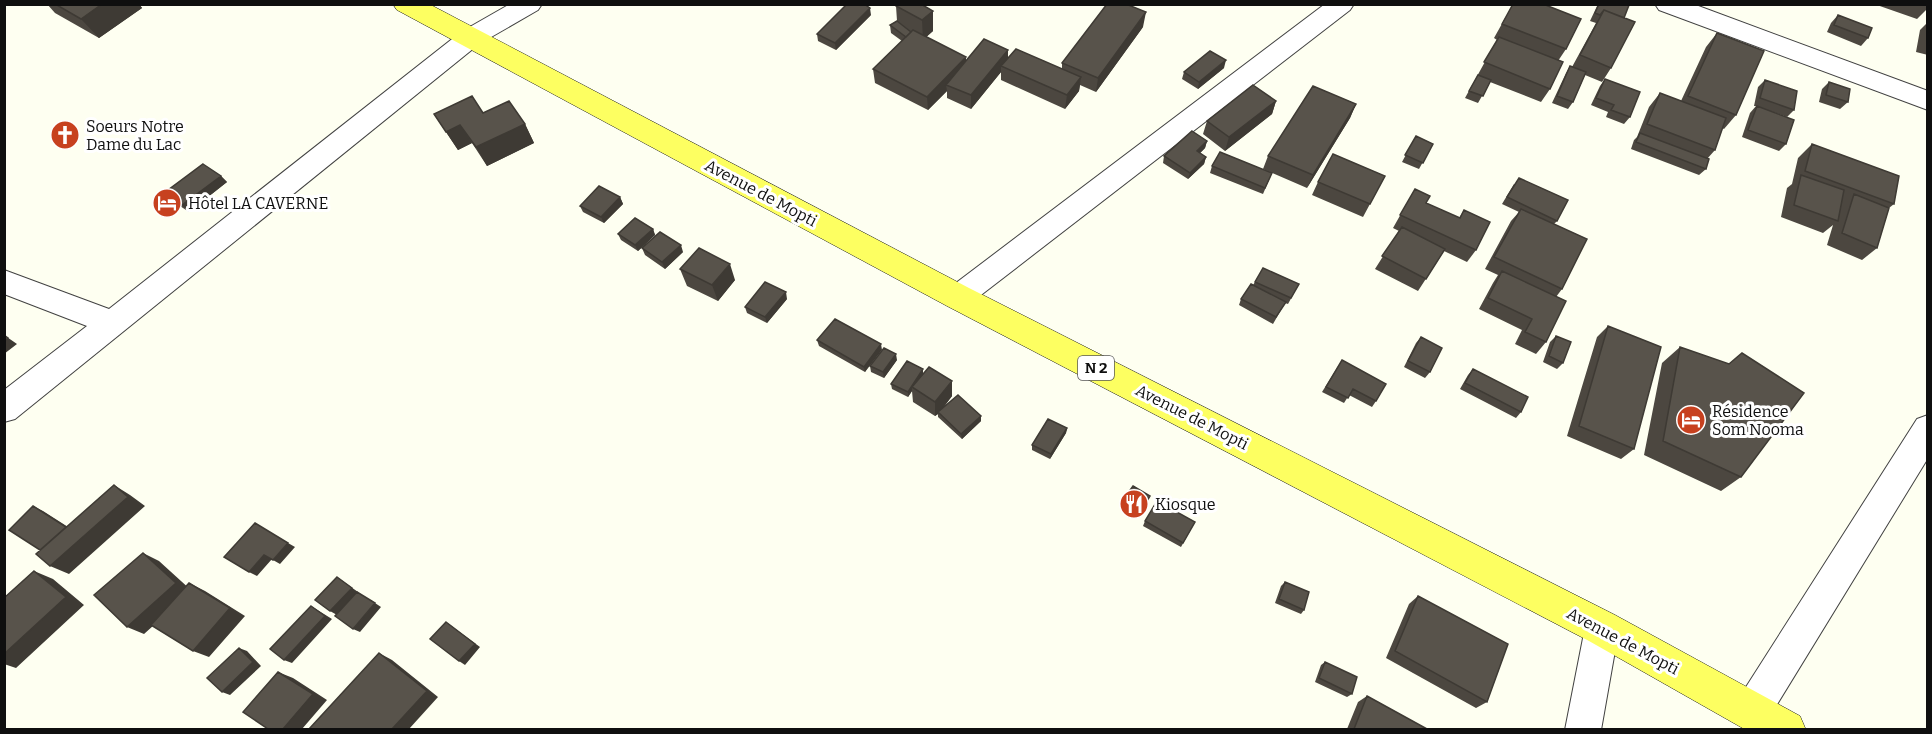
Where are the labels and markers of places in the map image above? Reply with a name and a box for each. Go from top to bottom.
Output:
place label: Soeurs Notre Dame du Lac [86,117,184,154]
church icon: Soeurs Notre Dame du Lac [49,119,81,151]
hotel icon: Hôtel LA CAVERNE [151,187,183,219]
place label: Hôtel LA CAVERNE [188,194,328,213]
place label: Résidence Som Nooma [1712,402,1804,439]
hotel icon: Résidence Som Nooma [1675,404,1707,436]
restaurant icon: Kiosque [1118,488,1150,520]
place label: Kiosque [1155,495,1216,514]

